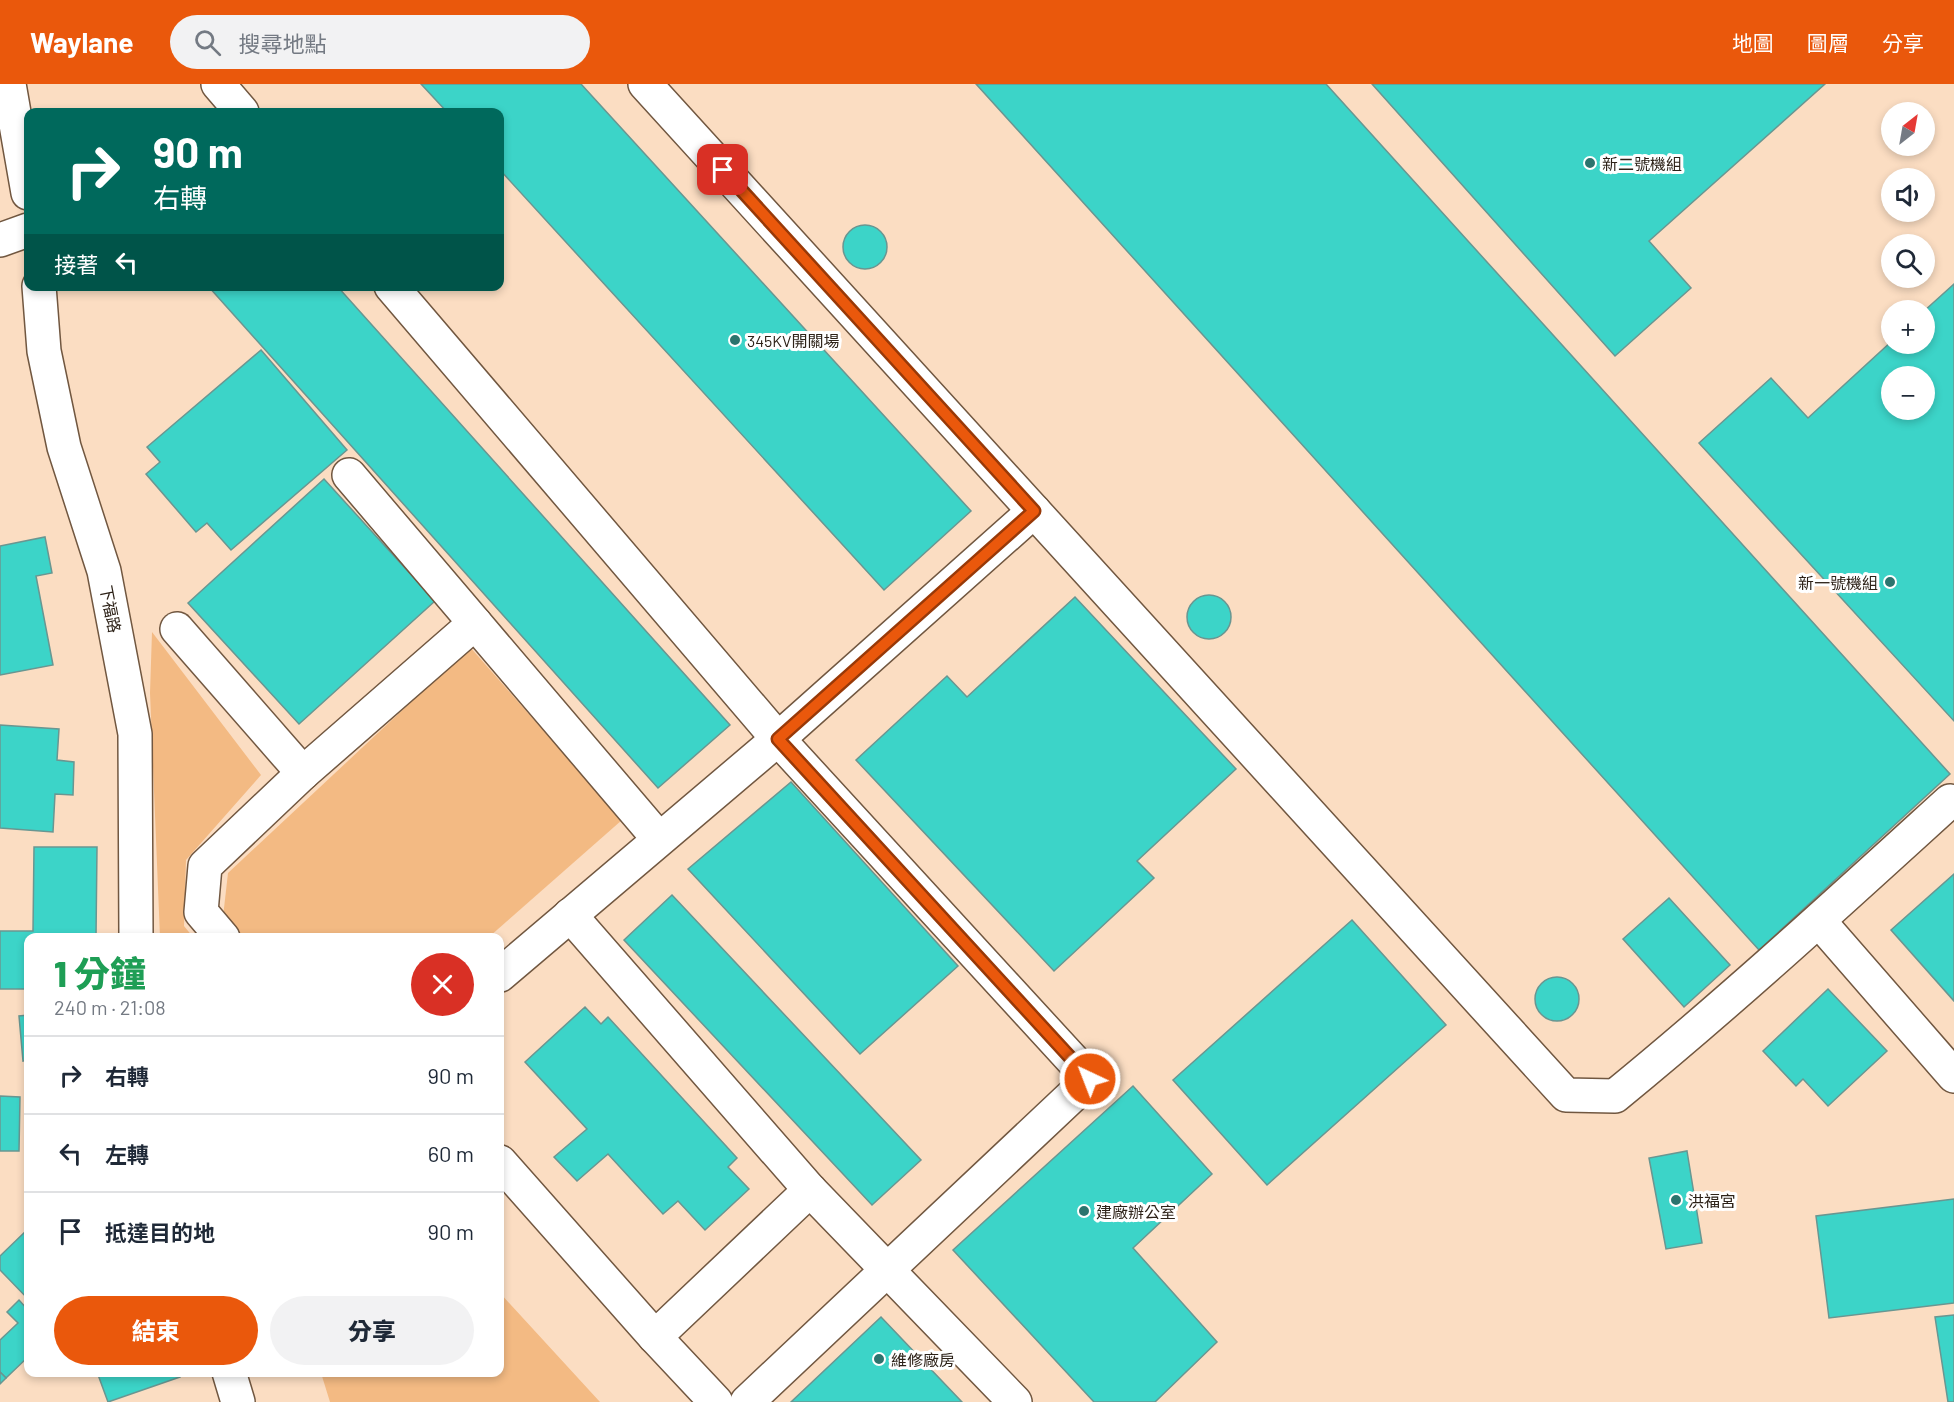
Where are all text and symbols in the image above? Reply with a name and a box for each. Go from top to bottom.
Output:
search box [170,15,590,69]
text: Waylane [30,25,134,59]
icon: search [191,26,224,59]
text: 搜尋地點 [239,30,327,56]
text: 地圖 [1732,30,1774,55]
text: 圖層 [1807,30,1849,55]
text: 分享 [1882,30,1924,55]
north arrow [1881,102,1935,156]
map controls [1881,102,1935,420]
text: 90 m [153,126,243,176]
icon: right [54,132,132,210]
pin [697,144,748,195]
icon: arrive [706,153,739,186]
place label: 新二號機組 [1602,154,1682,173]
marker: 新二號機組 [1583,156,1597,170]
button: sound [1881,168,1935,222]
text: 右轉 [153,181,207,213]
button: search [1881,234,1935,288]
icon: left [110,246,143,279]
text: 接著 [54,251,98,277]
button: + [1881,300,1935,354]
place label: 345KV開關場 [747,331,839,350]
marker: 345KV開關場 [728,333,742,347]
button: − [1881,366,1935,420]
place label: 新一號機組 [1798,573,1878,592]
marker: 新一號機組 [1883,575,1897,589]
street label: 下福路 [97,584,125,634]
text: 1 分鐘 [54,951,146,994]
button: close [411,953,474,1016]
text: 240 m · 21:08 [54,995,166,1019]
position arrow [1058,1047,1122,1111]
icon: right [54,1059,87,1092]
text: 90 m [428,1062,474,1088]
text: 右轉 [105,1063,149,1089]
icon: left [54,1137,87,1170]
text: 60 m [428,1140,474,1166]
text: 左轉 [105,1141,149,1167]
place label: 洪福宮 [1688,1191,1736,1210]
marker: 洪福宮 [1669,1193,1683,1207]
place label: 建廠辦公室 [1096,1202,1176,1221]
marker: 建廠辦公室 [1077,1204,1091,1218]
icon: arrive [54,1215,87,1248]
text: 90 m [428,1218,474,1244]
text: 抵達目的地 [105,1219,215,1245]
button: 結束 [54,1296,258,1365]
button: 分享 [270,1296,474,1365]
place label: 維修廠房 [891,1350,955,1369]
marker: 維修廠房 [872,1352,886,1366]

